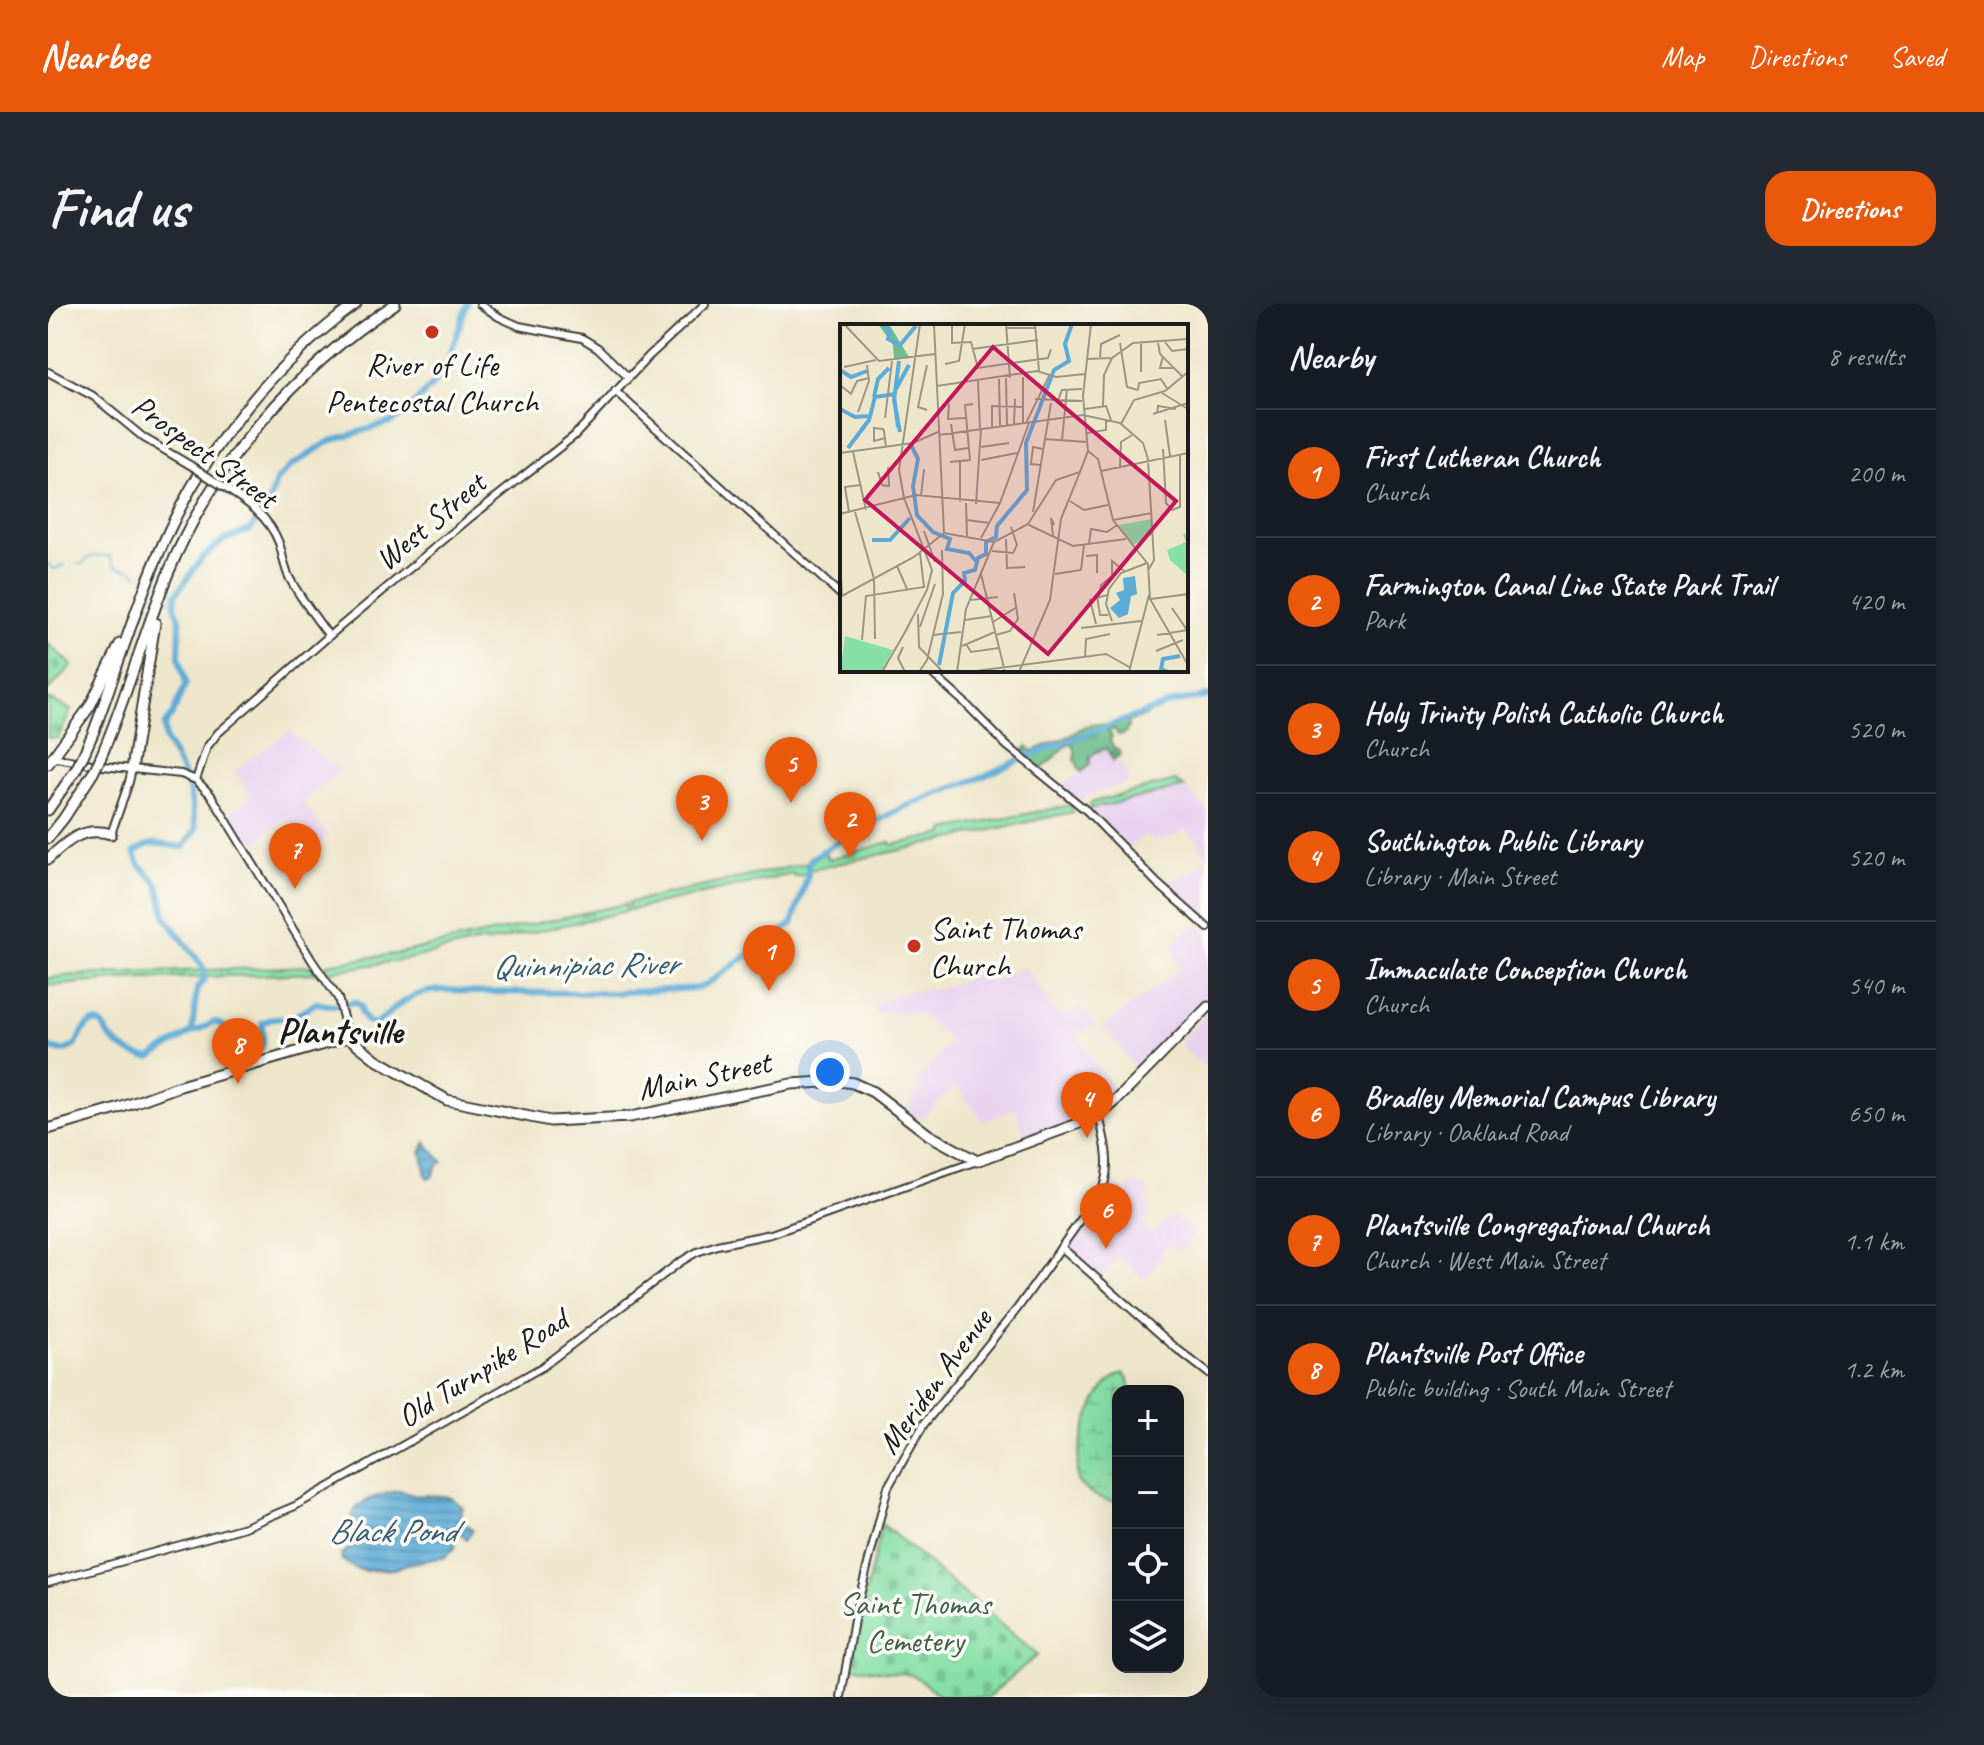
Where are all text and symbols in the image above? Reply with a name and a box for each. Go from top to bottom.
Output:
text: Nearbee [40,33,148,80]
text: Map [1661,39,1704,74]
text: Directions [1748,39,1846,74]
text: Saved [1890,39,1944,74]
button: Directions [1765,171,1936,246]
text: Find us [48,173,188,244]
marker: River of Life Pentecostal Church [423,323,441,341]
inset map [840,324,1188,672]
text: Nearby [1288,335,1374,378]
text: 8 results [1828,340,1904,373]
place label: River of Life Pentecostal Church [326,344,540,422]
street label: Prospect Street [124,385,288,520]
text: First Lutheran Church [1364,438,1601,476]
text: 1 [1308,457,1320,490]
text: 200 m [1848,457,1904,490]
street label: West Street [367,461,497,580]
text: Church [1364,476,1429,509]
text: Farmington Canal Line State Park Trail [1364,566,1774,604]
text: 2 [1308,585,1320,618]
text: 420 m [1848,585,1904,618]
text: Park [1364,604,1405,637]
text: Holy Trinity Polish Catholic Church [1364,694,1723,732]
text: 3 [1308,713,1320,746]
text: 520 m [1848,713,1904,746]
text: Church [1364,732,1429,765]
pin: 5 [765,737,817,803]
pin: 3 [676,775,728,841]
pin: 2 [824,792,876,858]
text: Southington Public Library [1364,822,1641,860]
pin: 7 [269,823,321,889]
text: 4 [1308,841,1320,874]
text: 520 m [1848,841,1904,874]
text: Library · Main Street [1364,860,1556,893]
place label: Saint Thomas Church [930,908,1083,986]
pin: 1 [743,925,795,991]
marker: Saint Thomas Church [905,937,923,955]
water label: Quinnipiac River [492,941,684,988]
text: Immaculate Conception Church [1364,950,1687,988]
text: 5 [1308,969,1320,1002]
text: 540 m [1848,969,1904,1002]
text: Church [1364,988,1429,1021]
district label: Plantsville [278,1008,405,1054]
pin: 8 [212,1018,264,1084]
street label: Main Street [634,1041,777,1109]
your location [810,1052,850,1092]
pin: 4 [1061,1072,1113,1138]
text: Bradley Memorial Campus Library [1364,1078,1715,1116]
text: 6 [1308,1097,1320,1130]
text: 650 m [1848,1097,1904,1130]
text: Library · Oakland Road [1364,1116,1568,1149]
pin: 6 [1080,1183,1132,1249]
text: Plantsville Congregational Church [1364,1206,1710,1244]
text: 7 [1308,1225,1320,1258]
text: 1.1 km [1844,1225,1904,1258]
text: Church · West Main Street [1364,1244,1605,1277]
street label: Old Turnpike Road [389,1297,579,1437]
street label: Meriden Avenue [868,1299,1002,1462]
text: Plantsville Post Office [1364,1334,1582,1372]
text: 8 [1308,1353,1320,1386]
text: 1.2 km [1844,1353,1904,1386]
text: Public building · South Main Street [1364,1372,1671,1405]
map controls [1112,1385,1184,1673]
button: + [1112,1385,1184,1457]
button: − [1112,1457,1184,1529]
water label: Black Pond [328,1509,466,1552]
button: locate [1112,1529,1184,1601]
park label: Saint Thomas Cemetery [839,1583,993,1661]
button: layers [1112,1601,1184,1673]

